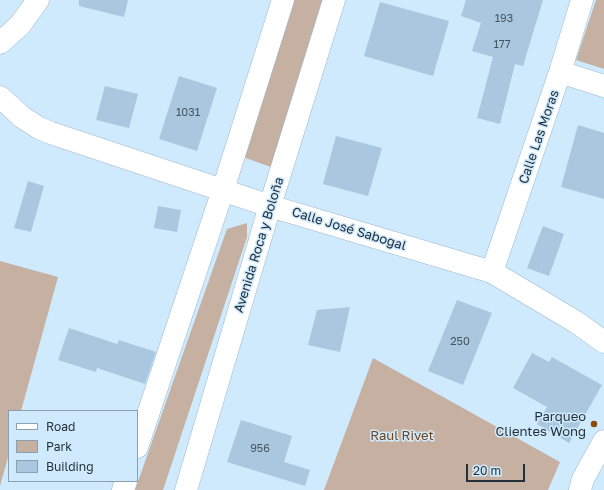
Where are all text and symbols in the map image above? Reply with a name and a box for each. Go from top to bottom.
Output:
house number: 193 [495,12,513,26]
house number: 177 [494,38,510,52]
street label: Calle Las Moras [516,88,562,186]
house number: 1031 [176,106,200,120]
street label: Avenida Roca y Boloña [231,175,287,315]
street label: Calle José Sabogal [290,204,408,254]
house number: 250 [450,335,470,349]
place label: Parqueo Clientes Wong [495,409,586,440]
legend [8,410,138,482]
text: Road [46,419,75,434]
marker: Parqueo Clientes Wong [589,419,599,429]
park label: Raul Rivet [370,428,434,444]
text: Park [46,439,72,454]
house number: 956 [250,442,270,456]
scale bar [468,456,527,482]
text: Building [46,459,94,474]
text: 20 m [473,463,501,478]

